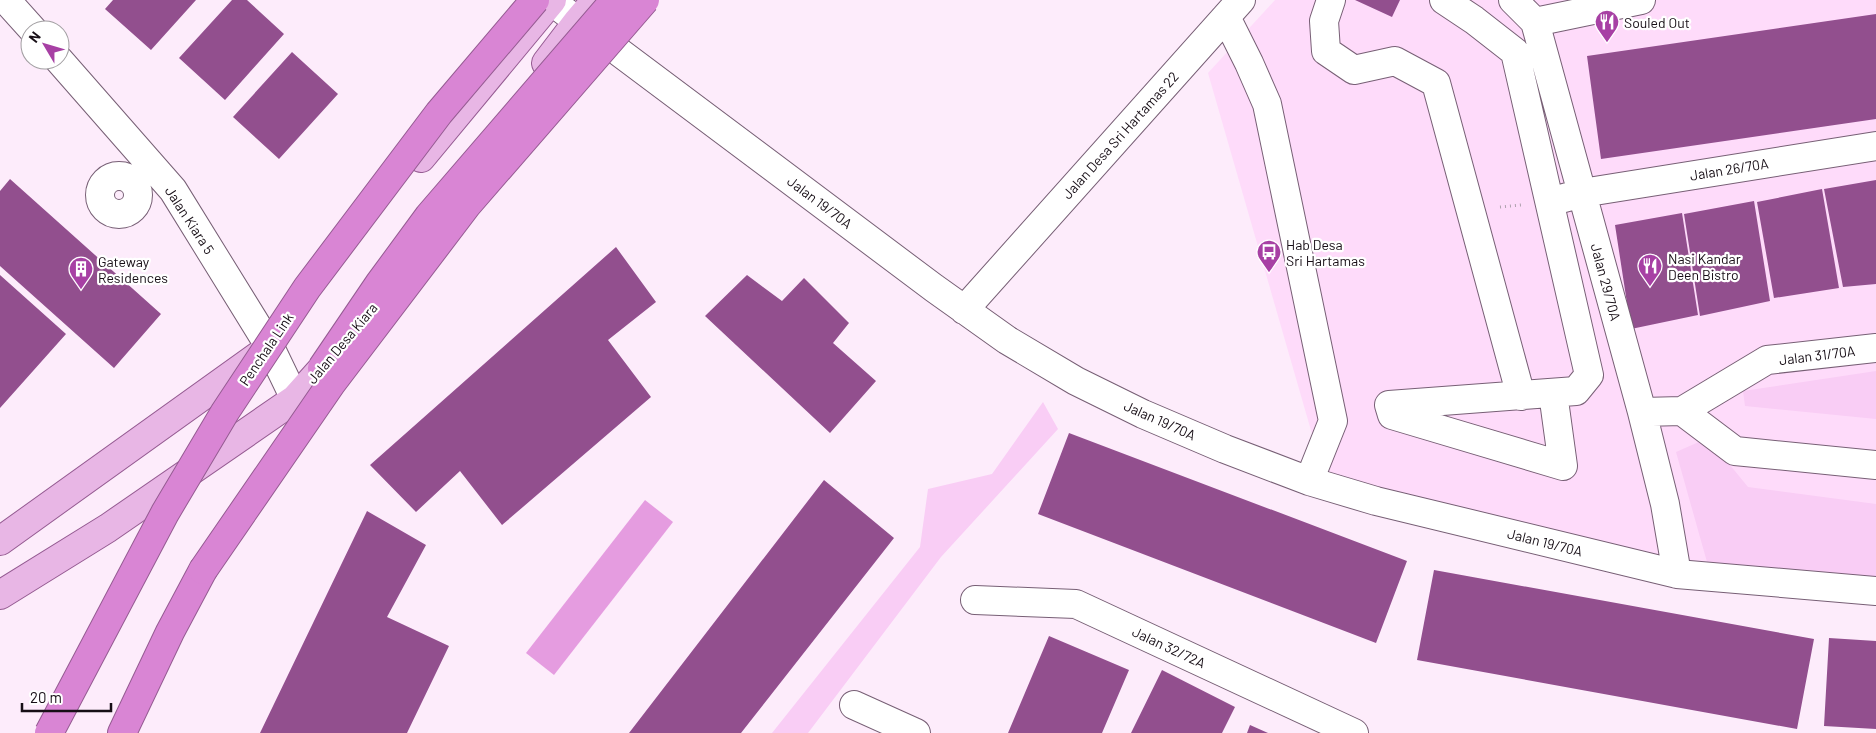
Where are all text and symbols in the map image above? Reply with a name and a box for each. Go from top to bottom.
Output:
restaurant icon: Souled Out [1594,9,1620,43]
place label: Souled Out [1624,14,1690,31]
north arrow [20,20,70,70]
text: N [25,28,44,46]
street label: Jalan Desa Sri Hartamas 22 [1058,68,1182,202]
street label: Jalan 26/70A [1689,154,1770,184]
street label: Jalan 19/70A [784,172,856,232]
street label: Jalan Kiara 5 [162,183,218,257]
place label: Hab Desa Sri Hartamas [1286,236,1365,269]
bus stop icon: Hab Desa Sri Hartamas [1256,239,1282,273]
street label: Jalan 29/70A [1588,241,1625,323]
place label: Nasi Kandar Deen Bistro [1668,250,1741,283]
place label: Gateway Residences [98,253,168,286]
restaurant icon: Nasi Kandar Deen Bistro [1637,253,1663,287]
building icon: Gateway Residences [68,256,94,290]
street label: Jalan Desa Kiara [303,299,381,387]
street label: Penchala Link [235,309,297,389]
street label: Jalan 31/70A [1778,342,1857,368]
street label: Jalan 19/70A [1121,397,1199,444]
street label: Jalan 19/70A [1506,524,1585,560]
street label: Jalan 32/72A [1130,623,1209,672]
scale bar [22,680,111,712]
text: 20 m [30,688,62,706]

